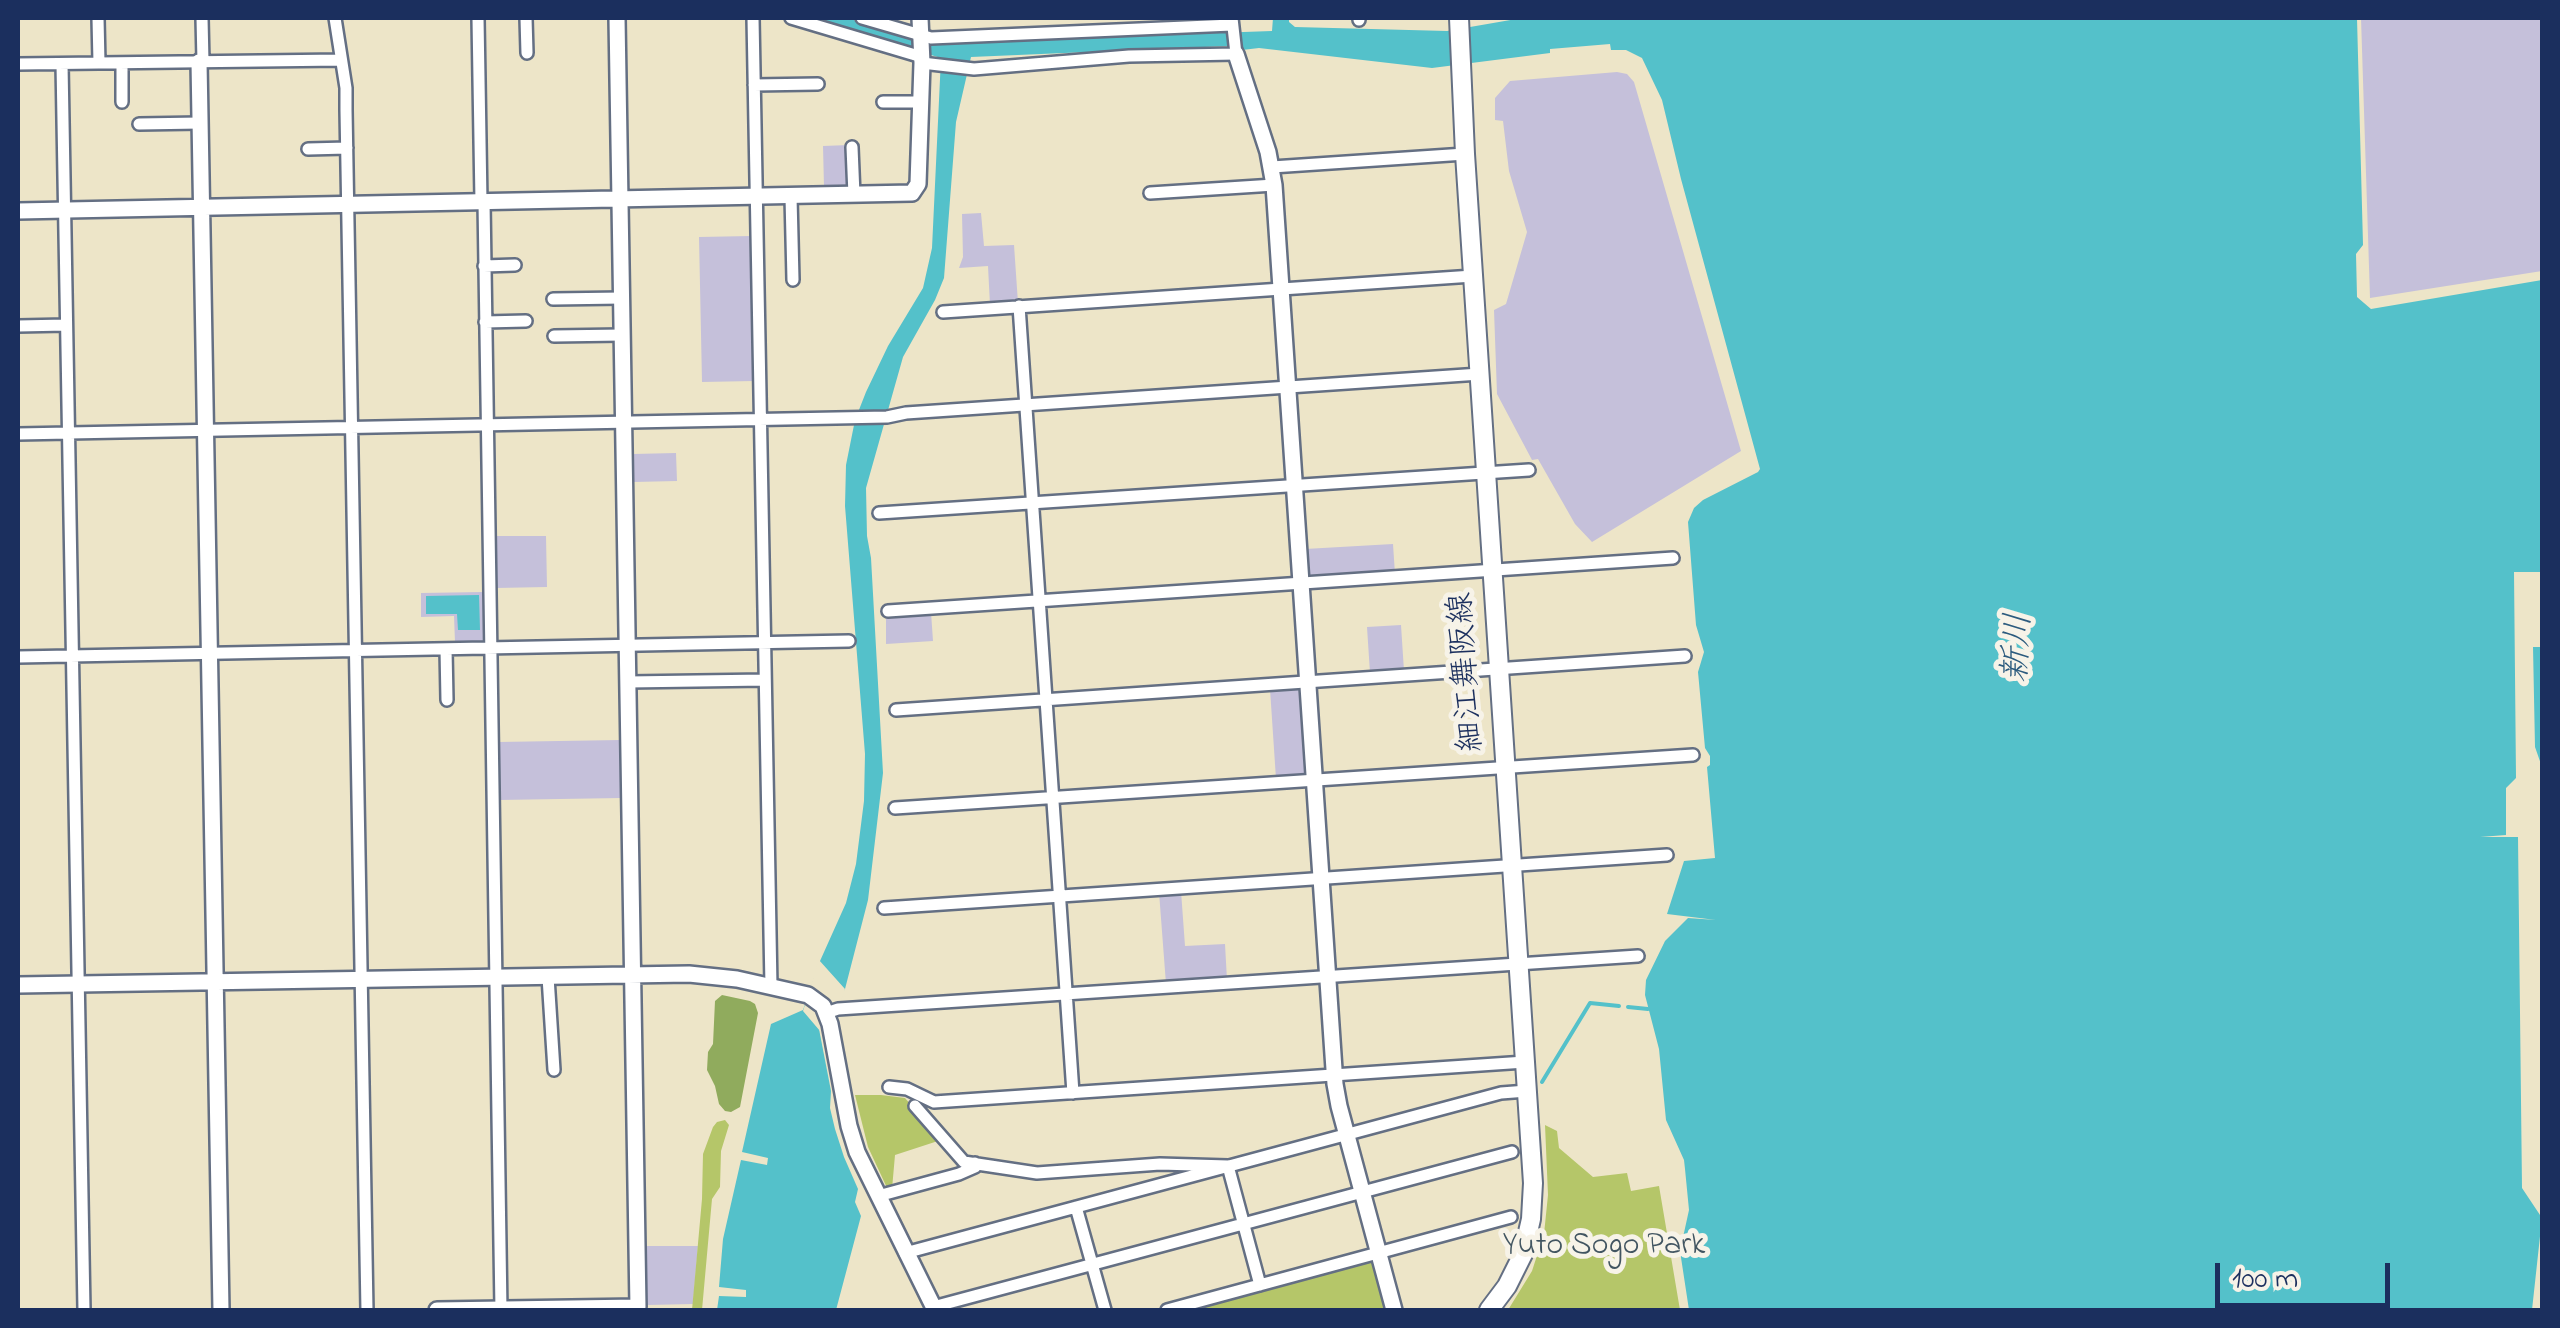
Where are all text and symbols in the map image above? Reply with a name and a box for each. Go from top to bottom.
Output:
street label: 細江舞阪線 [1444,591,1494,753]
water label: 新川 [1998,612,2044,684]
park label: Yuto Sogo Park [1503,1229,1705,1267]
scale bar [2220,1243,2395,1305]
text: 100 m [2232,1258,2298,1302]

